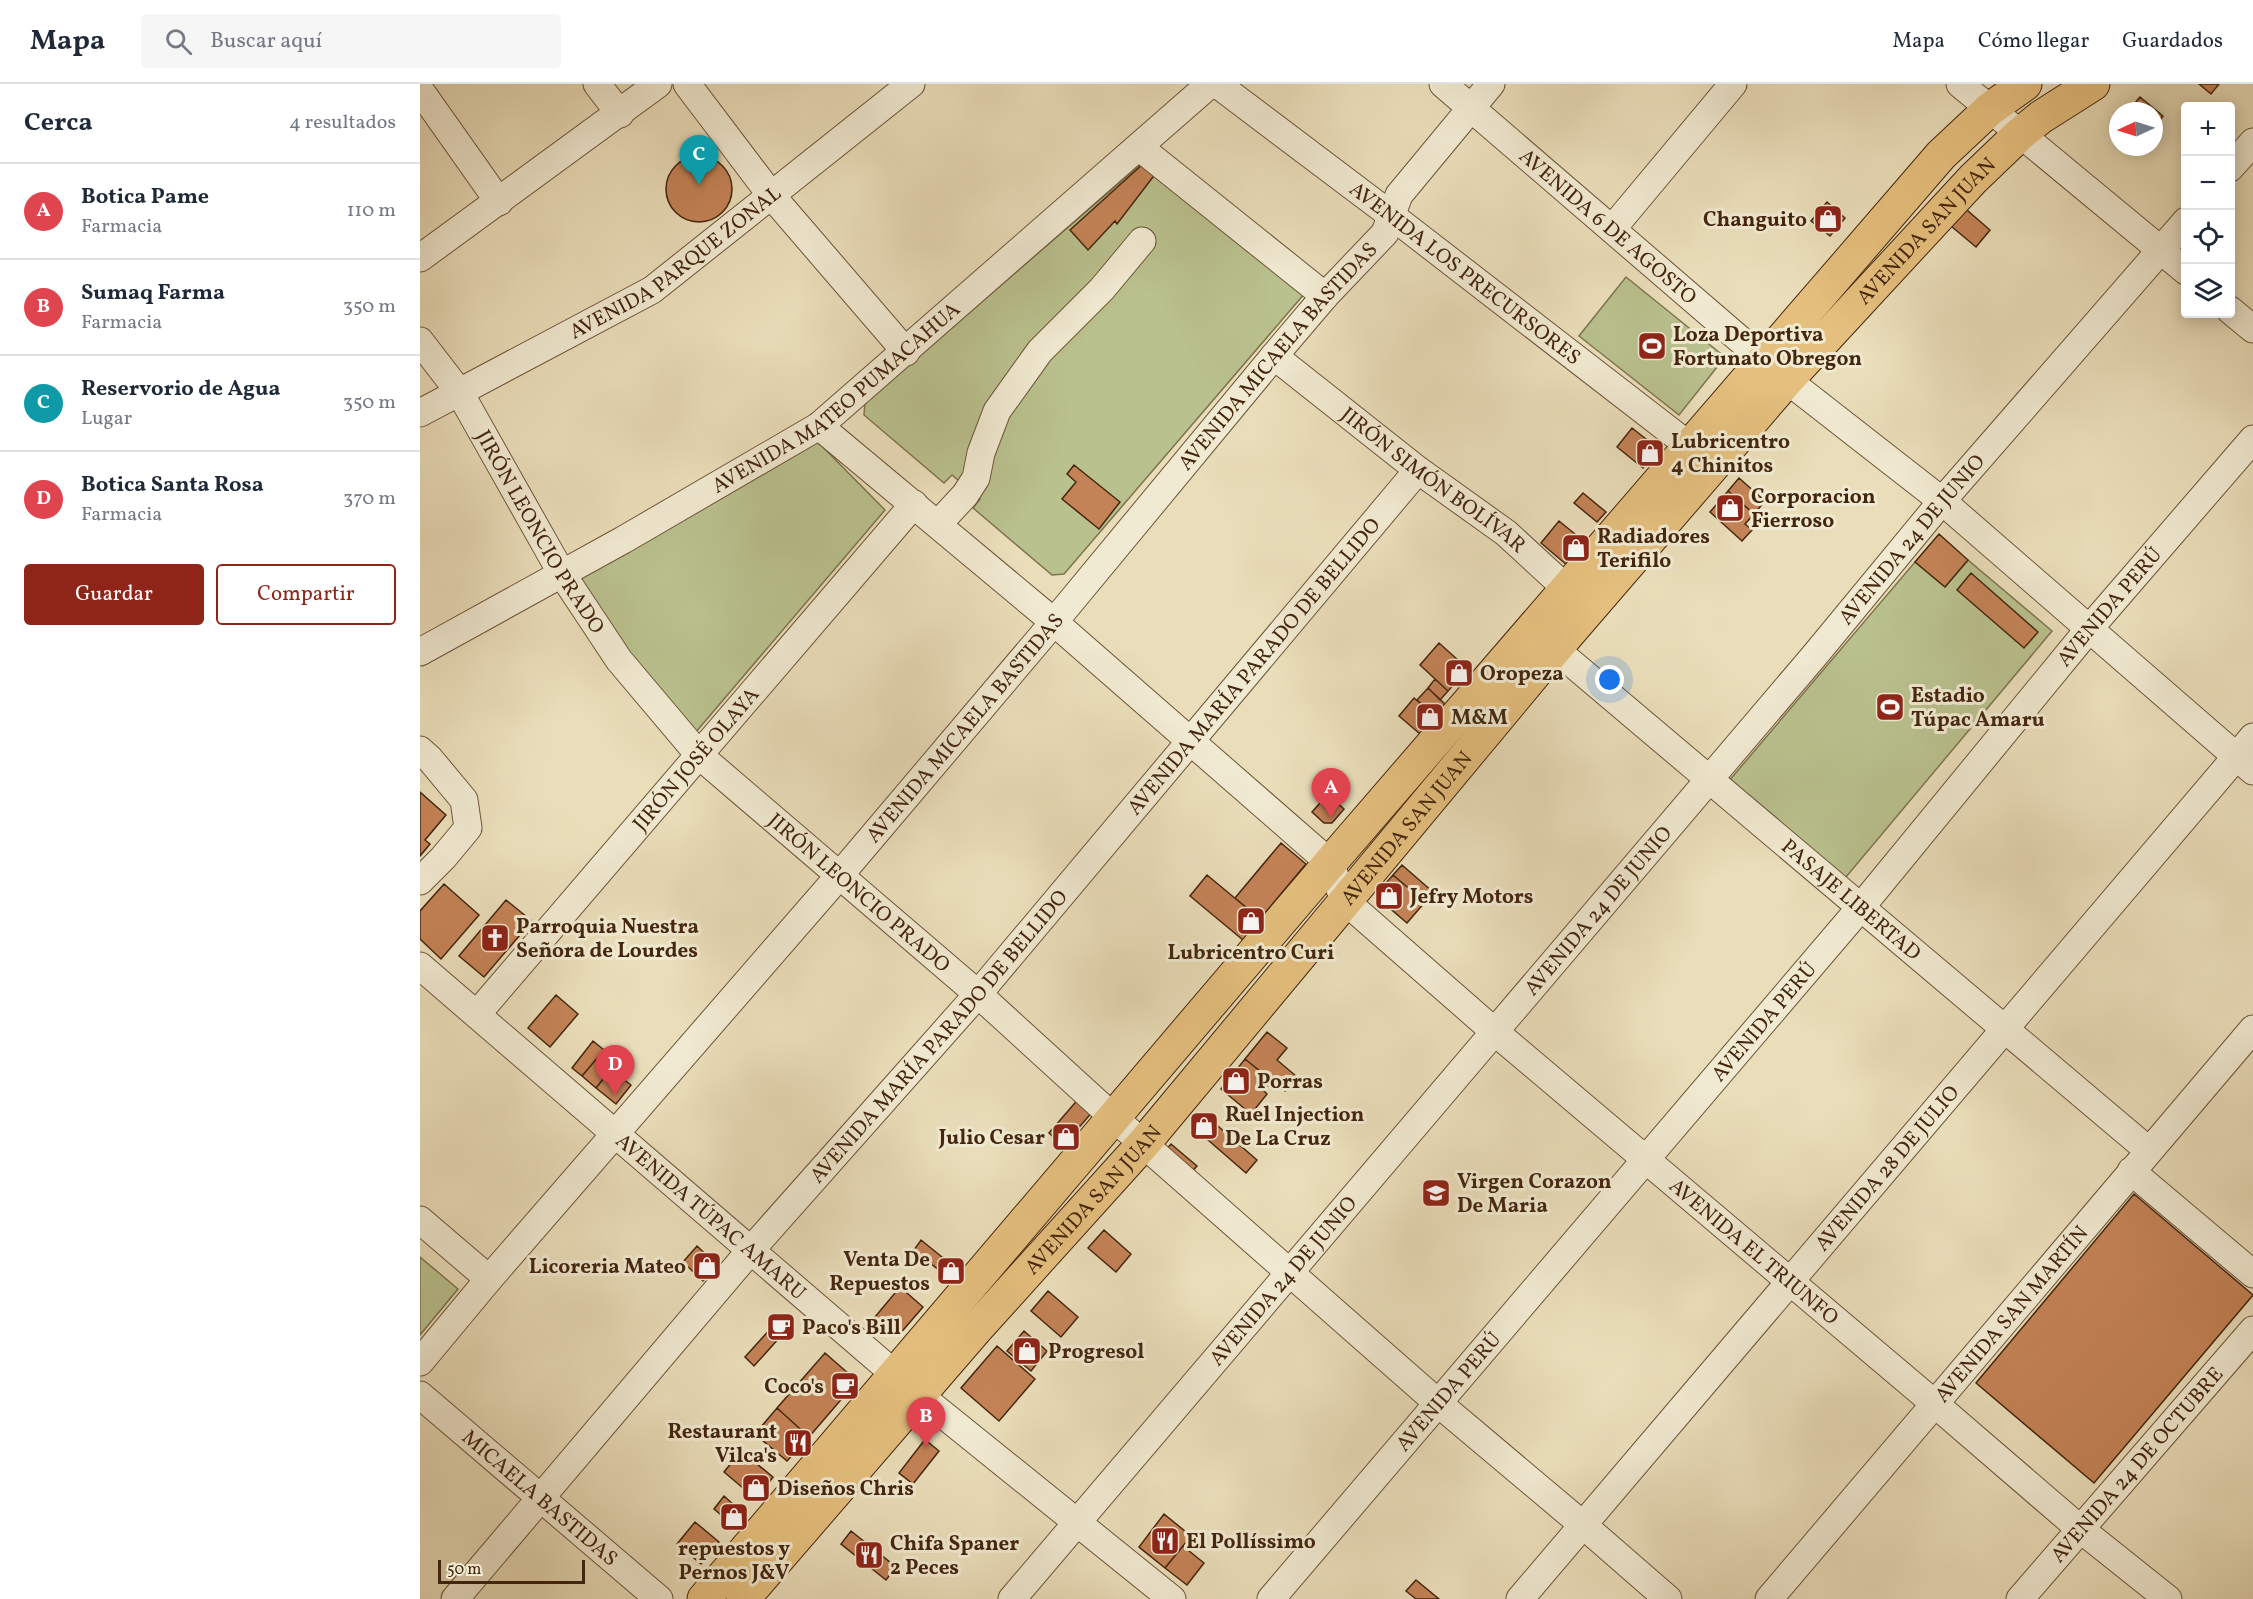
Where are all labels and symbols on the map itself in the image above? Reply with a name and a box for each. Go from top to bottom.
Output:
north arrow [2109,102,2163,156]
pin: C [680,135,718,185]
street label: AVENIDA 6 DE AGOSTO [1512,143,1702,312]
street label: AVENIDA SAN JUAN [1851,151,2003,312]
street label: AVENIDA LOS PRECURSORES [1342,176,1586,373]
street label: AVENIDA PARQUE ZONAL [565,180,788,347]
shop icon: Changuito [1812,203,1844,235]
place label: Changuito [1703,206,1807,235]
street label: AVENIDA MICAELA BASTIDAS [1172,236,1385,477]
street label: AVENIDA MATEO PUMACAHUA [707,296,967,501]
place label: Loza Deportiva Fortunato Obregon [1673,321,1862,374]
sports icon: Loza Deportiva Fortunato Obregon [1636,330,1668,362]
street label: JIRÓN SIMÓN BOLÍVAR [1334,401,1532,560]
street label: JIRÓN LEONCIO PRADO [468,425,611,640]
place label: Lubricentro 4 Chinitos [1671,428,1790,481]
shop icon: Lubricentro 4 Chinitos [1634,437,1666,469]
street label: AVENIDA 24 DE JUNIO [1833,448,1992,632]
place label: Corporacion Fierroso [1751,483,1876,536]
shop icon: Corporacion Fierroso [1714,492,1746,524]
street label: AVENIDA MARÍA PARADO DE BELLIDO [1121,512,1385,820]
place label: Radiadores Terifilo [1597,523,1710,576]
shop icon: Radiadores Terifilo [1560,532,1592,564]
street label: AVENIDA PERÚ [2051,541,2169,673]
street label: AVENIDA MICAELA BASTIDAS [860,608,1071,850]
shop icon: Oropeza [1443,657,1475,689]
place label: Oropeza [1480,660,1564,689]
your location [1595,665,1624,694]
street label: JIRÓN JOSÉ OLAYA [627,681,767,838]
place label: Estadio Túpac Amaru [1911,682,2045,735]
sports icon: Estadio Túpac Amaru [1874,691,1906,723]
shop icon: M&M [1414,701,1446,733]
place label: M&M [1451,704,1508,733]
street label: AVENIDA SAN JUAN [1335,746,1480,912]
pin: A [1312,768,1350,818]
street label: JIRÓN LEONCIO PRADO [761,807,956,980]
street label: AVENIDA 24 DE JUNIO [1518,820,1679,1003]
street label: PASAJE LIBERTAD [1774,833,1927,968]
shop icon: Jefry Motors [1373,880,1405,912]
place label: Jefry Motors [1409,883,1534,912]
street label: AVENIDA MARÍA PARADO DE BELLIDO [804,884,1075,1190]
shop icon: Lubricentro Curi [1235,905,1267,937]
place label: Parroquia Nuestra Señora de Lourdes [516,913,699,966]
church icon: Parroquia Nuestra Señora de Lourdes [479,922,511,954]
place label: Lubricentro Curi [1168,939,1334,968]
street label: AVENIDA PERÚ [1705,956,1824,1089]
pin: D [596,1046,634,1095]
shop icon: Porras [1220,1065,1252,1097]
place label: Porras [1257,1068,1323,1097]
street label: AVENIDA 28 DE JULIO [1809,1080,1967,1258]
place label: Ruel Injection De La Cruz [1225,1101,1364,1154]
shop icon: Ruel Injection De La Cruz [1188,1110,1220,1142]
street label: AVENIDA SAN JUAN [1019,1119,1169,1282]
shop icon: Julio Cesar [1050,1121,1082,1153]
place label: Julio Cesar [938,1124,1045,1153]
street label: AVENIDA TÚPAC AMARU [609,1127,812,1308]
place label: Virgen Corazon De Maria [1457,1168,1612,1221]
street label: AVENIDA EL TRIUNFO [1662,1172,1844,1332]
school or university icon: Virgen Corazon De Maria [1420,1177,1452,1209]
street label: AVENIDA 24 DE JUNIO [1203,1190,1365,1373]
street label: AVENIDA SAN MARTÍN [1929,1220,2096,1410]
place label: Venta De Repuestos [829,1246,930,1299]
shop icon: Licoreria Mateo [691,1250,723,1282]
place label: Licoreria Mateo [529,1253,686,1282]
shop icon: Venta De Repuestos [935,1255,967,1287]
cafe icon: Paco's Bill [765,1311,797,1343]
place label: Paco's Bill [802,1314,901,1343]
street label: AVENIDA PERÚ [1390,1326,1509,1458]
shop icon: Progresol [1011,1335,1043,1367]
place label: Progresol [1048,1338,1144,1367]
street label: AVENIDA 24 DE OCTUBRE [2045,1361,2231,1570]
cafe icon: Coco's [829,1370,861,1402]
place label: Coco's [764,1373,824,1402]
pin: B [906,1398,946,1447]
place label: Restaurant Vilca's [667,1418,777,1471]
street label: MICAELA BASTIDAS [455,1424,624,1574]
restaurant icon: Restaurant Vilca's [782,1427,814,1459]
shop icon: Diseños Chris [740,1472,772,1504]
place label: Diseños Chris [777,1475,914,1504]
shop icon: repuestos y Pernos J&V [718,1501,750,1533]
restaurant icon: El Pollíssimo [1149,1525,1181,1557]
place label: El Pollíssimo [1186,1528,1316,1557]
place label: Chifa Spaner 2 Peces [890,1530,1019,1583]
place label: repuestos y Pernos J&V [678,1535,790,1588]
restaurant icon: Chifa Spaner 2 Peces [853,1539,885,1571]
scale bar [438,1557,585,1584]

